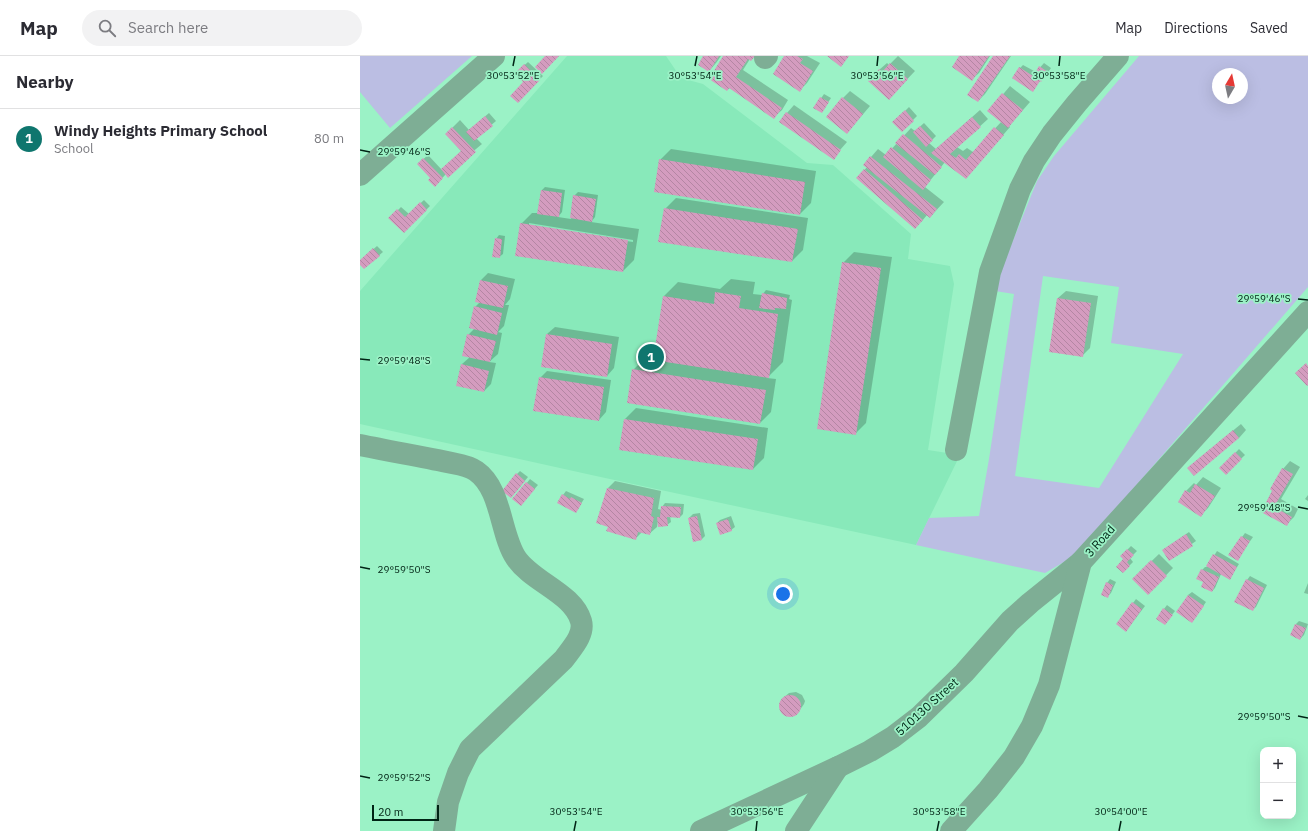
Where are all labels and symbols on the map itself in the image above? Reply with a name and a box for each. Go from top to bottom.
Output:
north arrow [1212,68,1248,104]
text: 30°53'52"E [486,69,540,82]
text: 30°53'54"E [668,69,722,82]
text: 30°53'56"E [850,69,904,82]
text: 30°53'58"E [1032,69,1086,82]
text: 29°59'46"S [377,145,431,158]
text: 29°59'46"S [1237,292,1291,305]
pin: 1 [638,342,664,372]
text: 29°59'48"S [377,354,431,367]
text: 29°59'48"S [1237,501,1291,514]
street label: 3 Road [1081,522,1118,560]
text: 29°59'50"S [377,563,431,576]
your location [773,584,793,604]
street label: 510130 Street [892,675,961,739]
text: 29°59'50"S [1237,710,1291,723]
text: 29°59'52"S [377,771,431,784]
scale bar [372,803,439,822]
text: 30°53'54"E [549,805,603,818]
text: 30°53'56"E [730,805,784,818]
text: 30°53'58"E [912,805,966,818]
text: 30°54'00"E [1094,805,1148,818]

